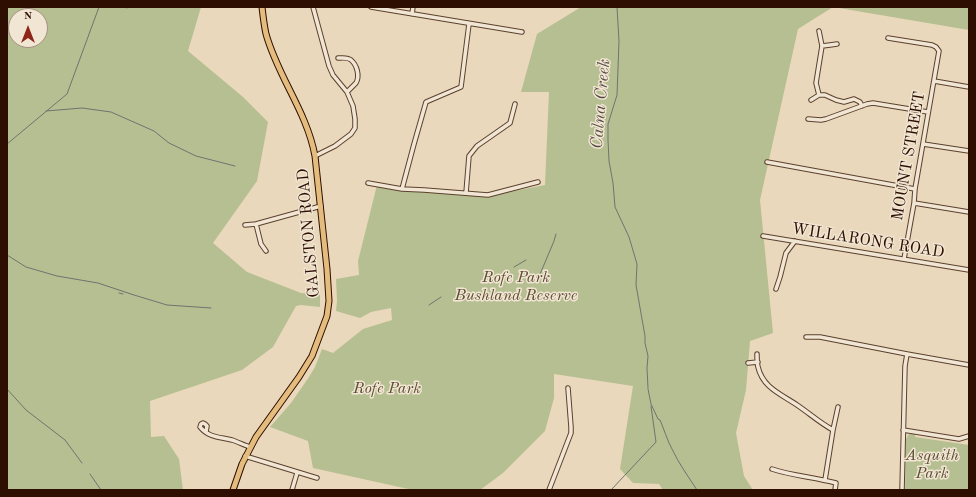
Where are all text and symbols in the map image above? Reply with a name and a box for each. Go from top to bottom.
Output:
north arrow [8,8,48,48]
text: N [24,11,32,22]
water label: Calna Creek [587,58,615,150]
street label: MOUNT STREET [888,90,930,222]
street label: GALSTON ROAD [294,168,324,298]
street label: WILLARONG ROAD [790,219,946,263]
park label: Rofe Park Bushland Reserve [455,268,577,306]
park label: Rofe Park [353,379,421,399]
park label: Asquith Park [905,446,959,484]

